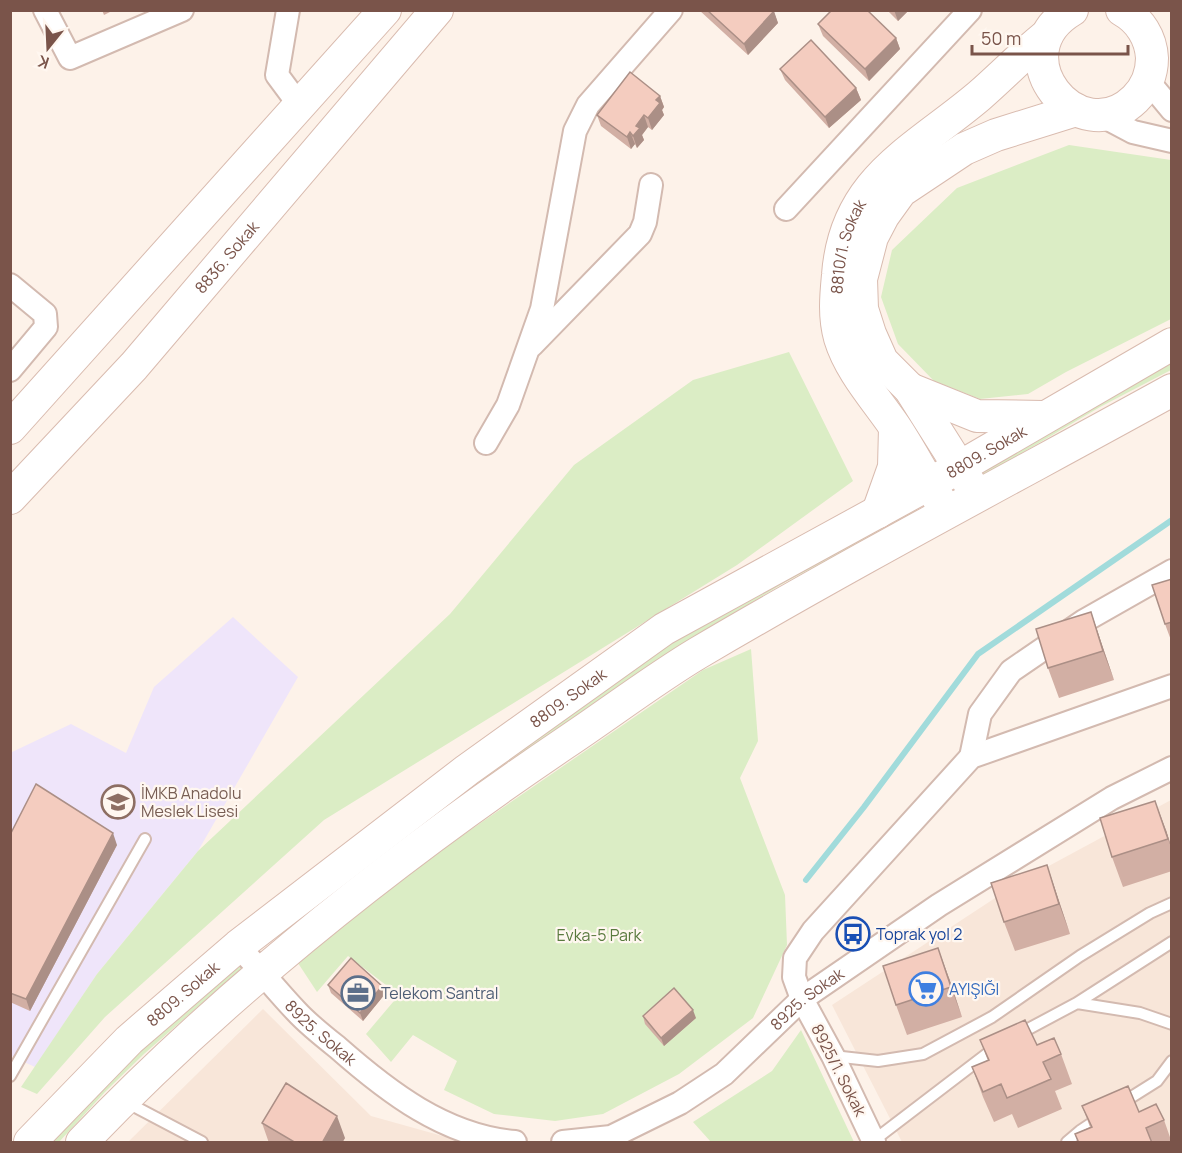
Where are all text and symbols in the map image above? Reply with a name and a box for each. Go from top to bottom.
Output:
north arrow [18,18,78,78]
scale bar [972,18,1128,56]
text: 50 m [981,26,1021,50]
text: K [34,50,52,74]
street label: 8810/1. Sokak [825,194,871,295]
street label: 8836. Sokak [189,215,264,298]
street label: 8809. Sokak [942,419,1031,483]
street label: 8809. Sokak [525,662,612,733]
place label: İMKB Anadolu Meslek Lisesi [141,782,241,822]
school or university icon: İMKB Anadolu Meslek Lisesi [100,784,136,820]
bus stop icon: Toprak yol 2 [835,916,871,952]
place label: Toprak yol 2 [876,923,962,945]
park label: Evka-5 Park [556,924,643,946]
street label: 8809. Sokak [142,956,224,1031]
street label: 8925. Sokak [765,962,849,1035]
supermarket icon: AYIŞIĞI [908,971,944,1007]
office icon: Telekom Santral [340,975,376,1011]
place label: AYIŞIĞI [949,978,999,1000]
place label: Telekom Santral [381,982,498,1004]
street label: 8925. Sokak [280,995,362,1071]
street label: 8925/1. Sokak [806,1020,872,1121]

